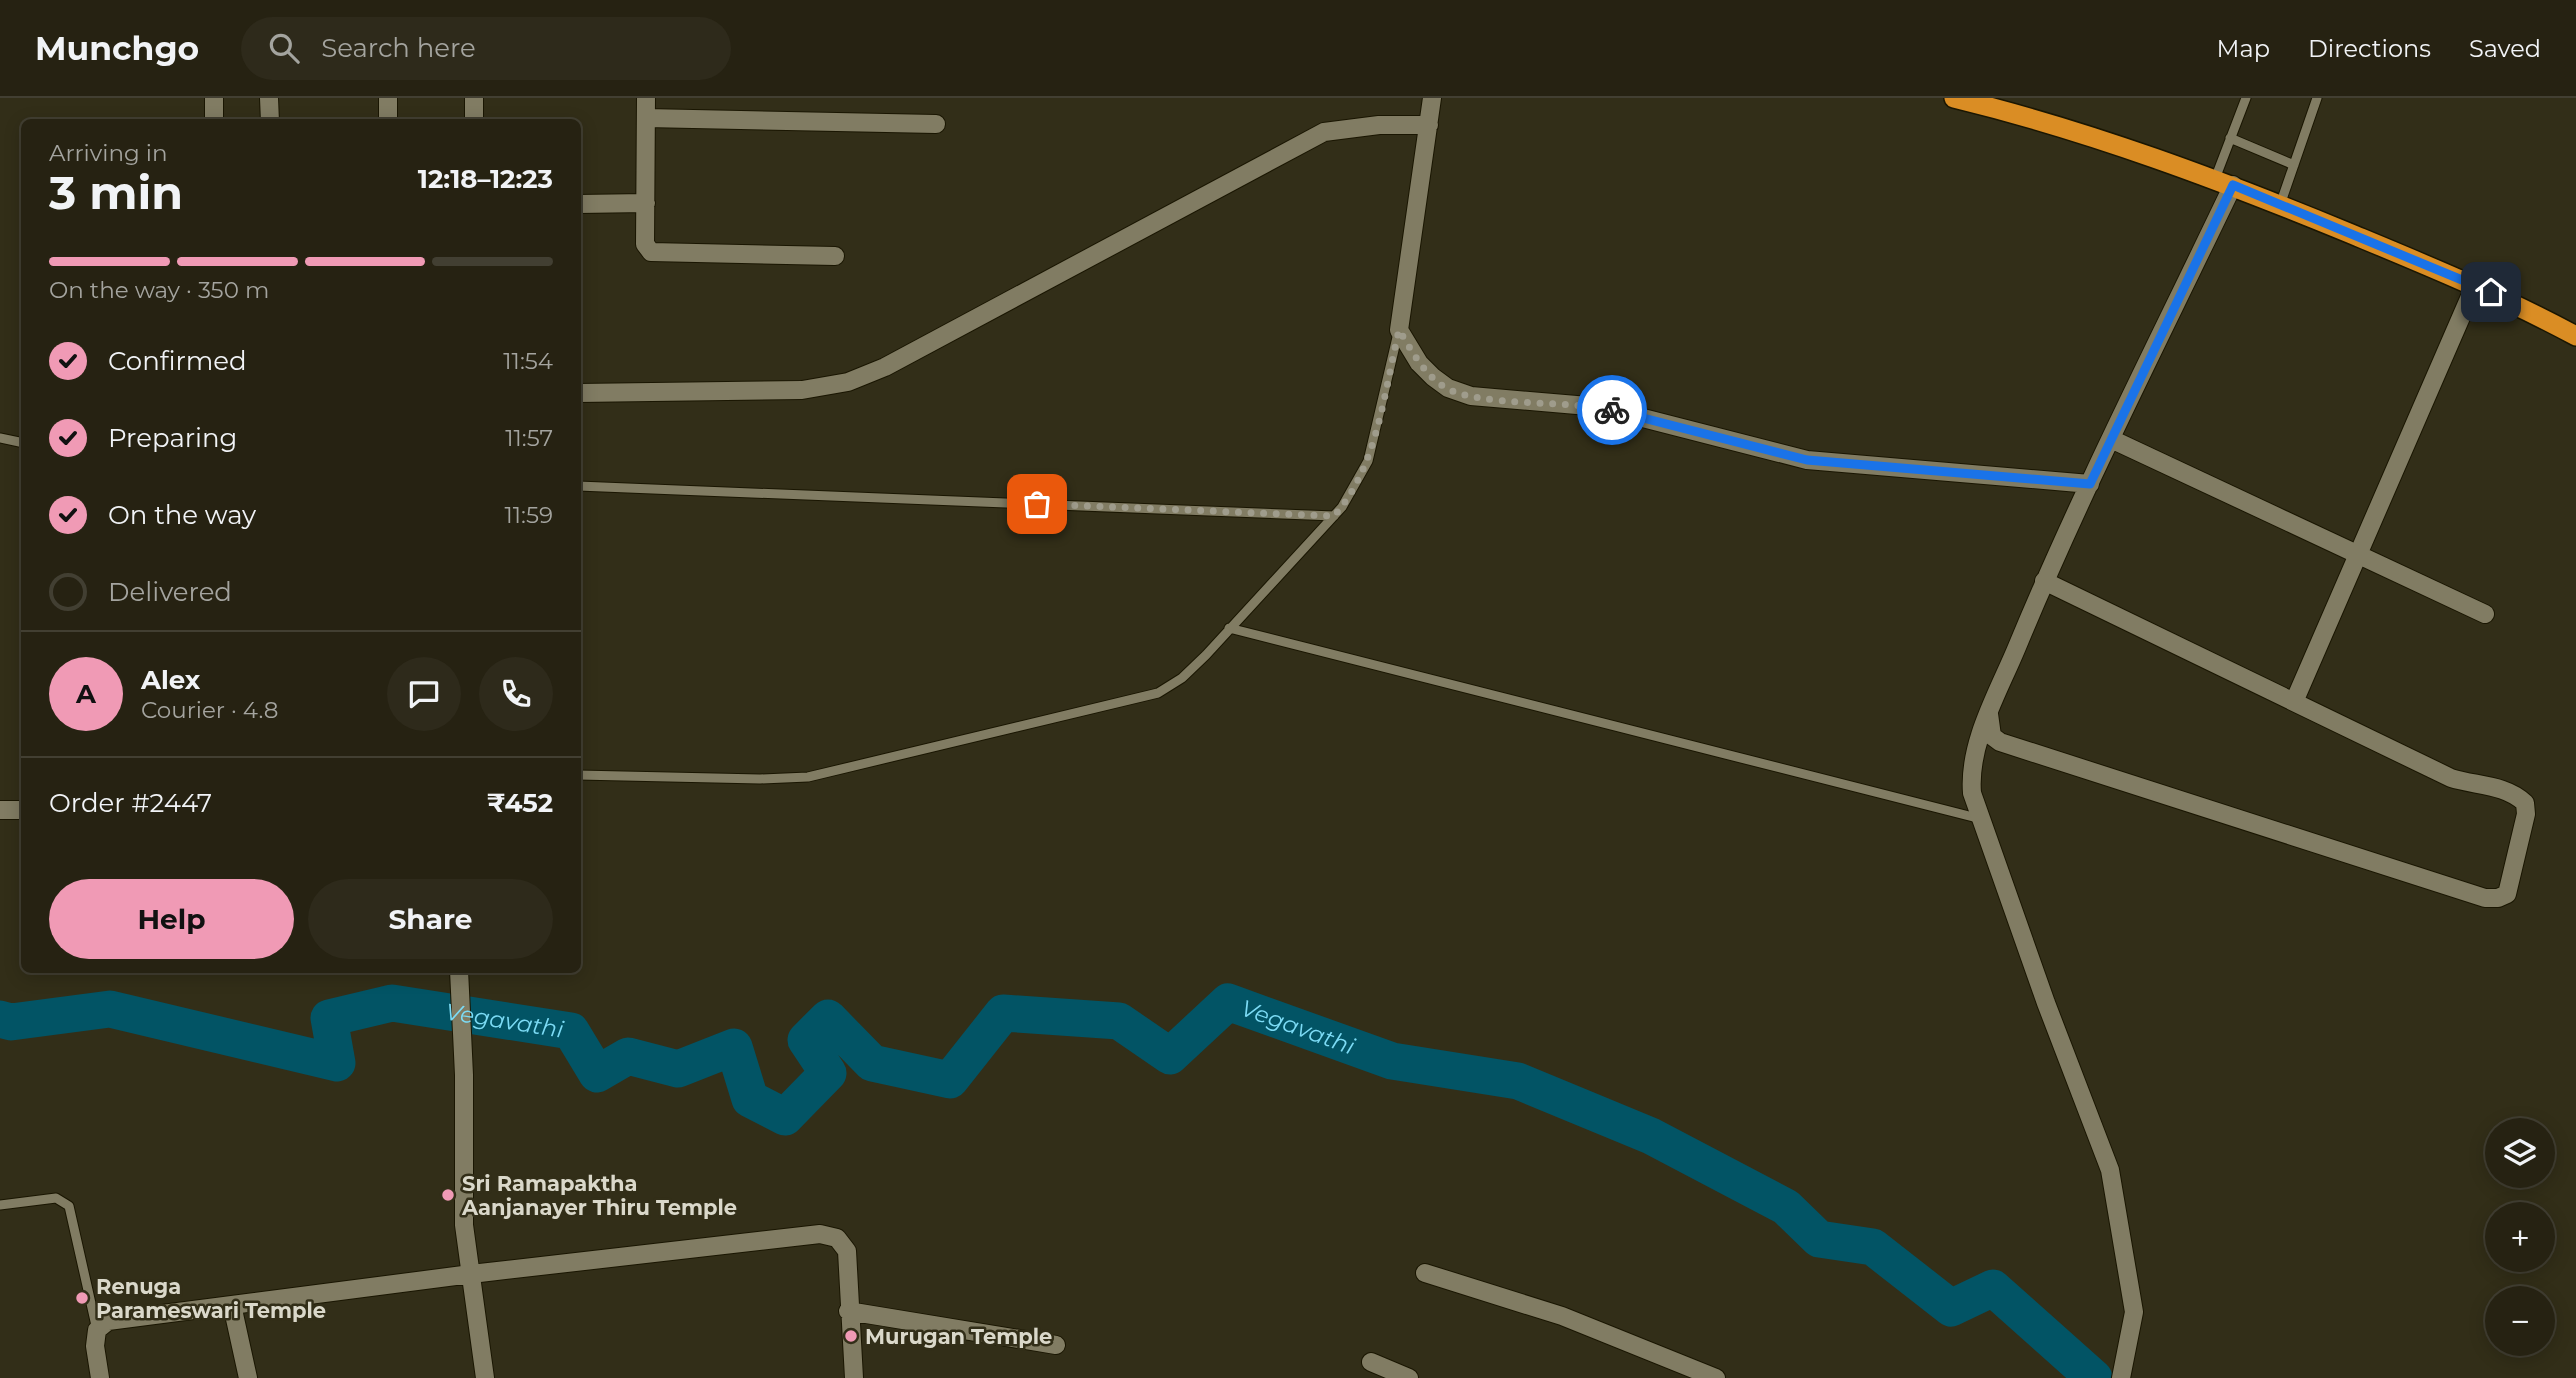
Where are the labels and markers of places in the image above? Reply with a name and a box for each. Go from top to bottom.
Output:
pin [2461,262,2521,322]
pin [1007,474,1067,534]
place label: Sri Ramapaktha Aanjanayer Thiru Temple [461,1171,737,1220]
marker: Sri Ramapaktha Aanjanayer Thiru Temple [440,1187,456,1203]
place label: Renuga Parameswari Temple [96,1274,326,1323]
marker: Renuga Parameswari Temple [74,1290,90,1306]
place label: Murugan Temple [865,1324,1052,1349]
marker: Murugan Temple [843,1328,859,1344]

